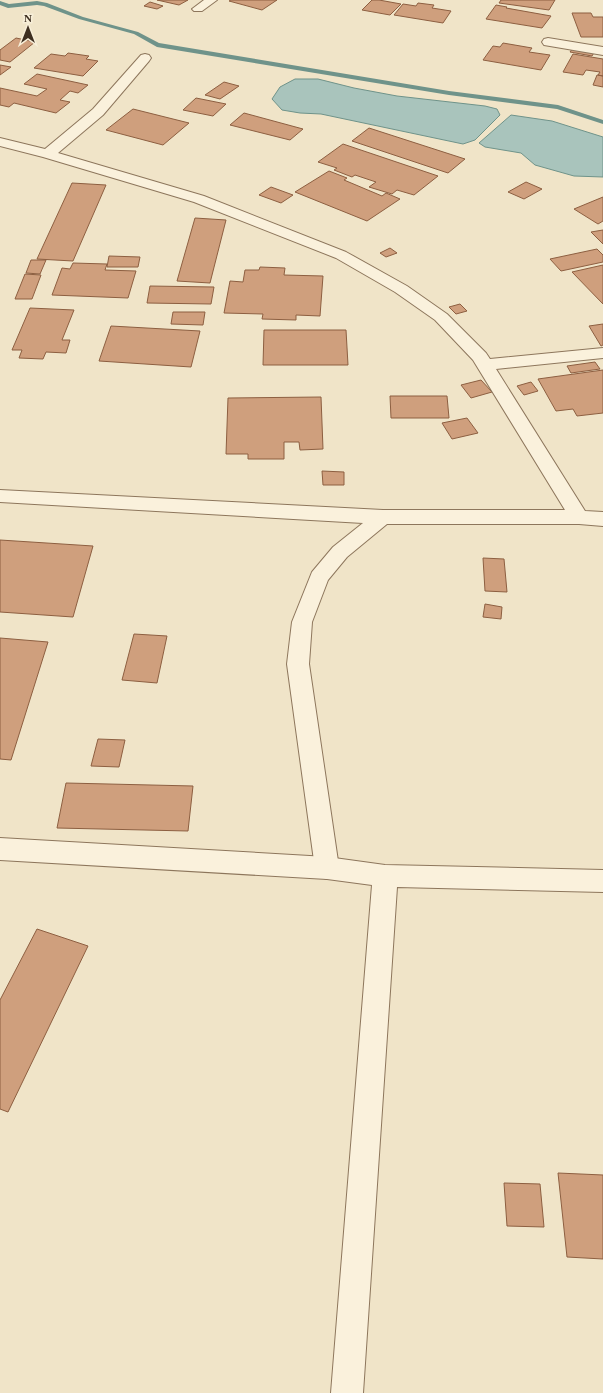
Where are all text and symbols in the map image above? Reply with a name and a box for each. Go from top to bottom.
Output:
north arrow [8,8,48,48]
text: N [24,12,32,24]

